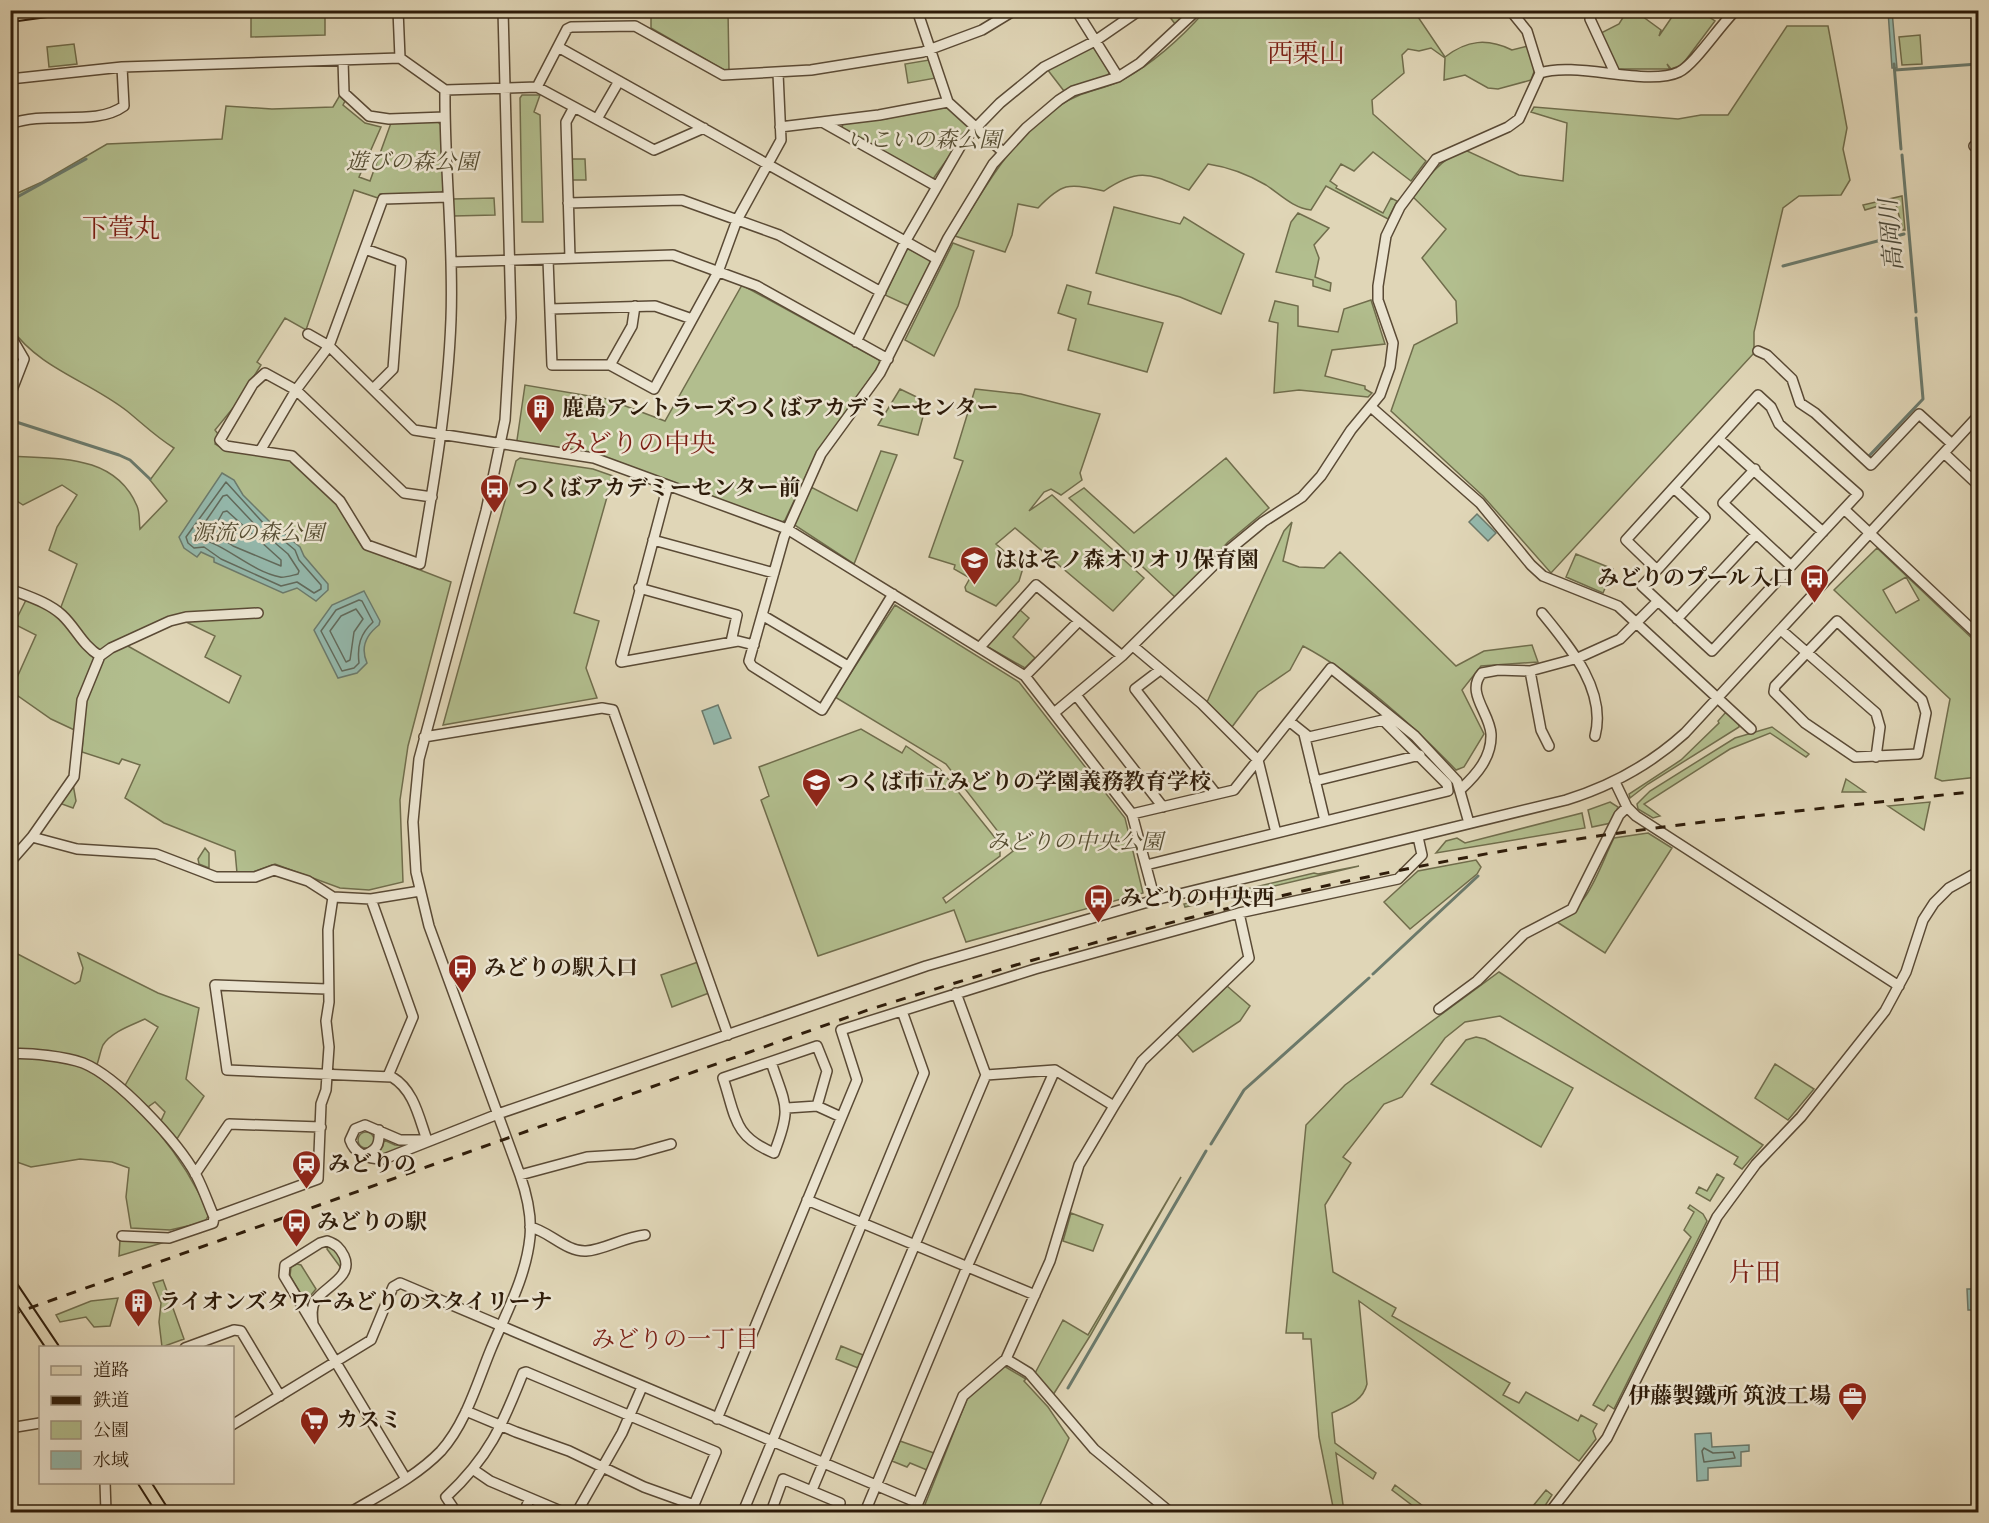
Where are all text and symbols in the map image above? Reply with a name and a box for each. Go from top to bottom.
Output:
district label: 西栗山 [1267,38,1345,71]
park label: いこいの森公園 [847,127,1004,154]
park label: 遊びの森公園 [346,149,481,176]
water label: 高岡川 [1874,195,1910,272]
district label: 下萱丸 [82,213,160,246]
building icon: 鹿島アントラーズつくばアカデミーセンター [525,392,557,434]
place label: 鹿島アントラーズつくばアカデミーセンター [562,395,998,422]
district label: みどりの中央 [560,428,716,461]
bus stop icon: つくばアカデミーセンター前 [479,472,511,514]
place label: つくばアカデミーセンター前 [516,475,800,502]
park label: 源流の森公園 [192,520,327,547]
school or university icon: ははそノ森オリオリ保育園 [958,544,990,586]
place label: ははそノ森オリオリ保育園 [995,547,1259,574]
bus stop icon: みどりのプール入口 [1799,562,1831,604]
place label: みどりのプール入口 [1597,565,1794,592]
school or university icon: つくば市立みどりの学園義務教育学校 [800,766,832,808]
place label: つくば市立みどりの学園義務教育学校 [837,769,1211,796]
park label: みどりの中央公園 [987,829,1166,856]
bus stop icon: みどりの中央西 [1083,882,1115,924]
place label: みどりの中央西 [1120,885,1274,912]
bus stop icon: みどりの駅入口 [447,952,479,994]
place label: みどりの駅入口 [484,955,638,982]
station icon: みどりの [291,1148,323,1190]
place label: みどりの [328,1151,416,1178]
bus stop icon: みどりの駅 [280,1206,312,1248]
place label: みどりの駅 [317,1209,427,1236]
district label: 片田 [1729,1257,1781,1290]
building icon: ライオンズタワーみどりのスタイリーナ [122,1286,154,1328]
place label: ライオンズタワーみどりのスタイリーナ [159,1289,553,1316]
district label: みどりの一丁目 [591,1325,759,1355]
legend [39,1346,234,1484]
text: 道路 [93,1360,129,1382]
office icon: 伊藤製鐵所 筑波工場 [1836,1380,1868,1422]
place label: 伊藤製鐵所 筑波工場 [1628,1383,1831,1410]
text: 鉄道 [93,1390,129,1412]
supermarket icon: カスミ [299,1404,331,1446]
place label: カスミ [336,1407,402,1434]
text: 公園 [93,1420,129,1442]
text: 水域 [93,1450,129,1472]

